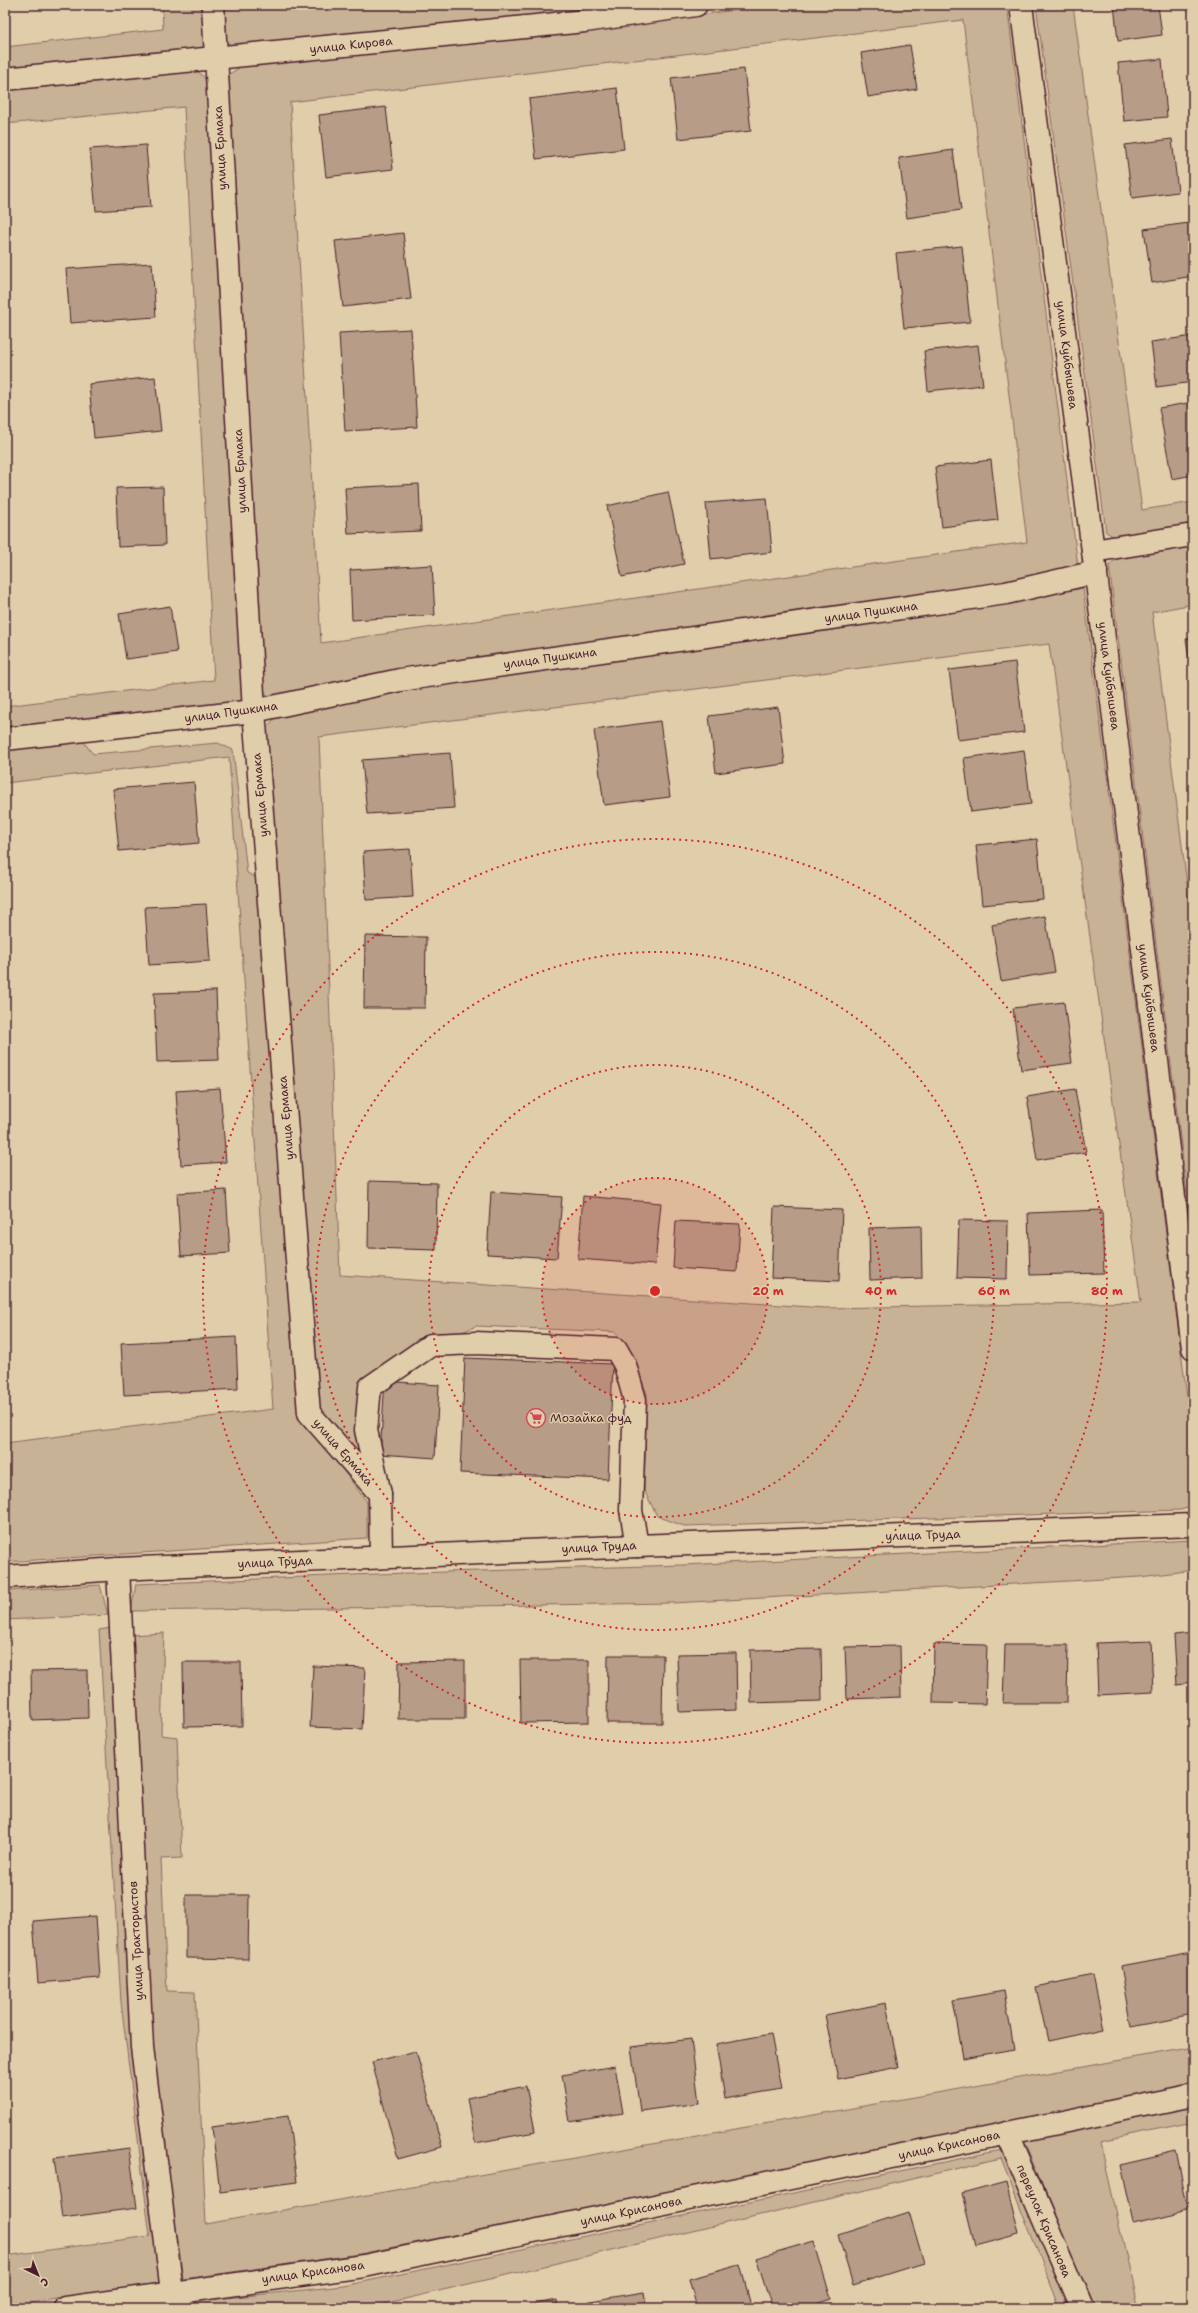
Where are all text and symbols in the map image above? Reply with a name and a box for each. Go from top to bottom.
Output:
street label: улица Кирова [309,33,394,57]
street label: улица Ермака [210,105,230,191]
street label: улица Куйбышева [1052,300,1082,411]
street label: улица Ермака [230,428,250,514]
street label: улица Пушкина [823,597,919,626]
street label: улица Куйбышева [1094,621,1124,732]
street label: улица Пушкина [502,643,598,672]
street label: улица Пушкина [183,697,279,726]
street label: улица Ермака [248,752,272,838]
street label: улица Куйбышева [1134,943,1164,1054]
street label: улица Ермака [274,1075,298,1161]
text: 20 m [752,1283,784,1299]
text: 40 m [865,1283,897,1299]
text: 60 m [978,1283,1010,1299]
text: 80 m [1091,1283,1123,1299]
centre of rings [648,1284,662,1298]
supermarket icon: Мозайка фуд [525,1407,547,1429]
place label: Мозайка фуд [550,1410,632,1426]
street label: улица Ермака [309,1415,377,1490]
street label: улица Труда [885,1526,961,1544]
street label: улица Труда [561,1537,637,1557]
street label: улица Труда [237,1552,313,1572]
street label: улица Трактористов [125,1881,147,2001]
street label: улица Крисанова [897,2126,1002,2164]
street label: переулок Крисанова [1013,2162,1075,2280]
street label: улица Крисанова [579,2192,684,2230]
north arrow [18,2255,58,2295]
street label: улица Крисанова [261,2257,366,2287]
text: С [37,2274,52,2290]

